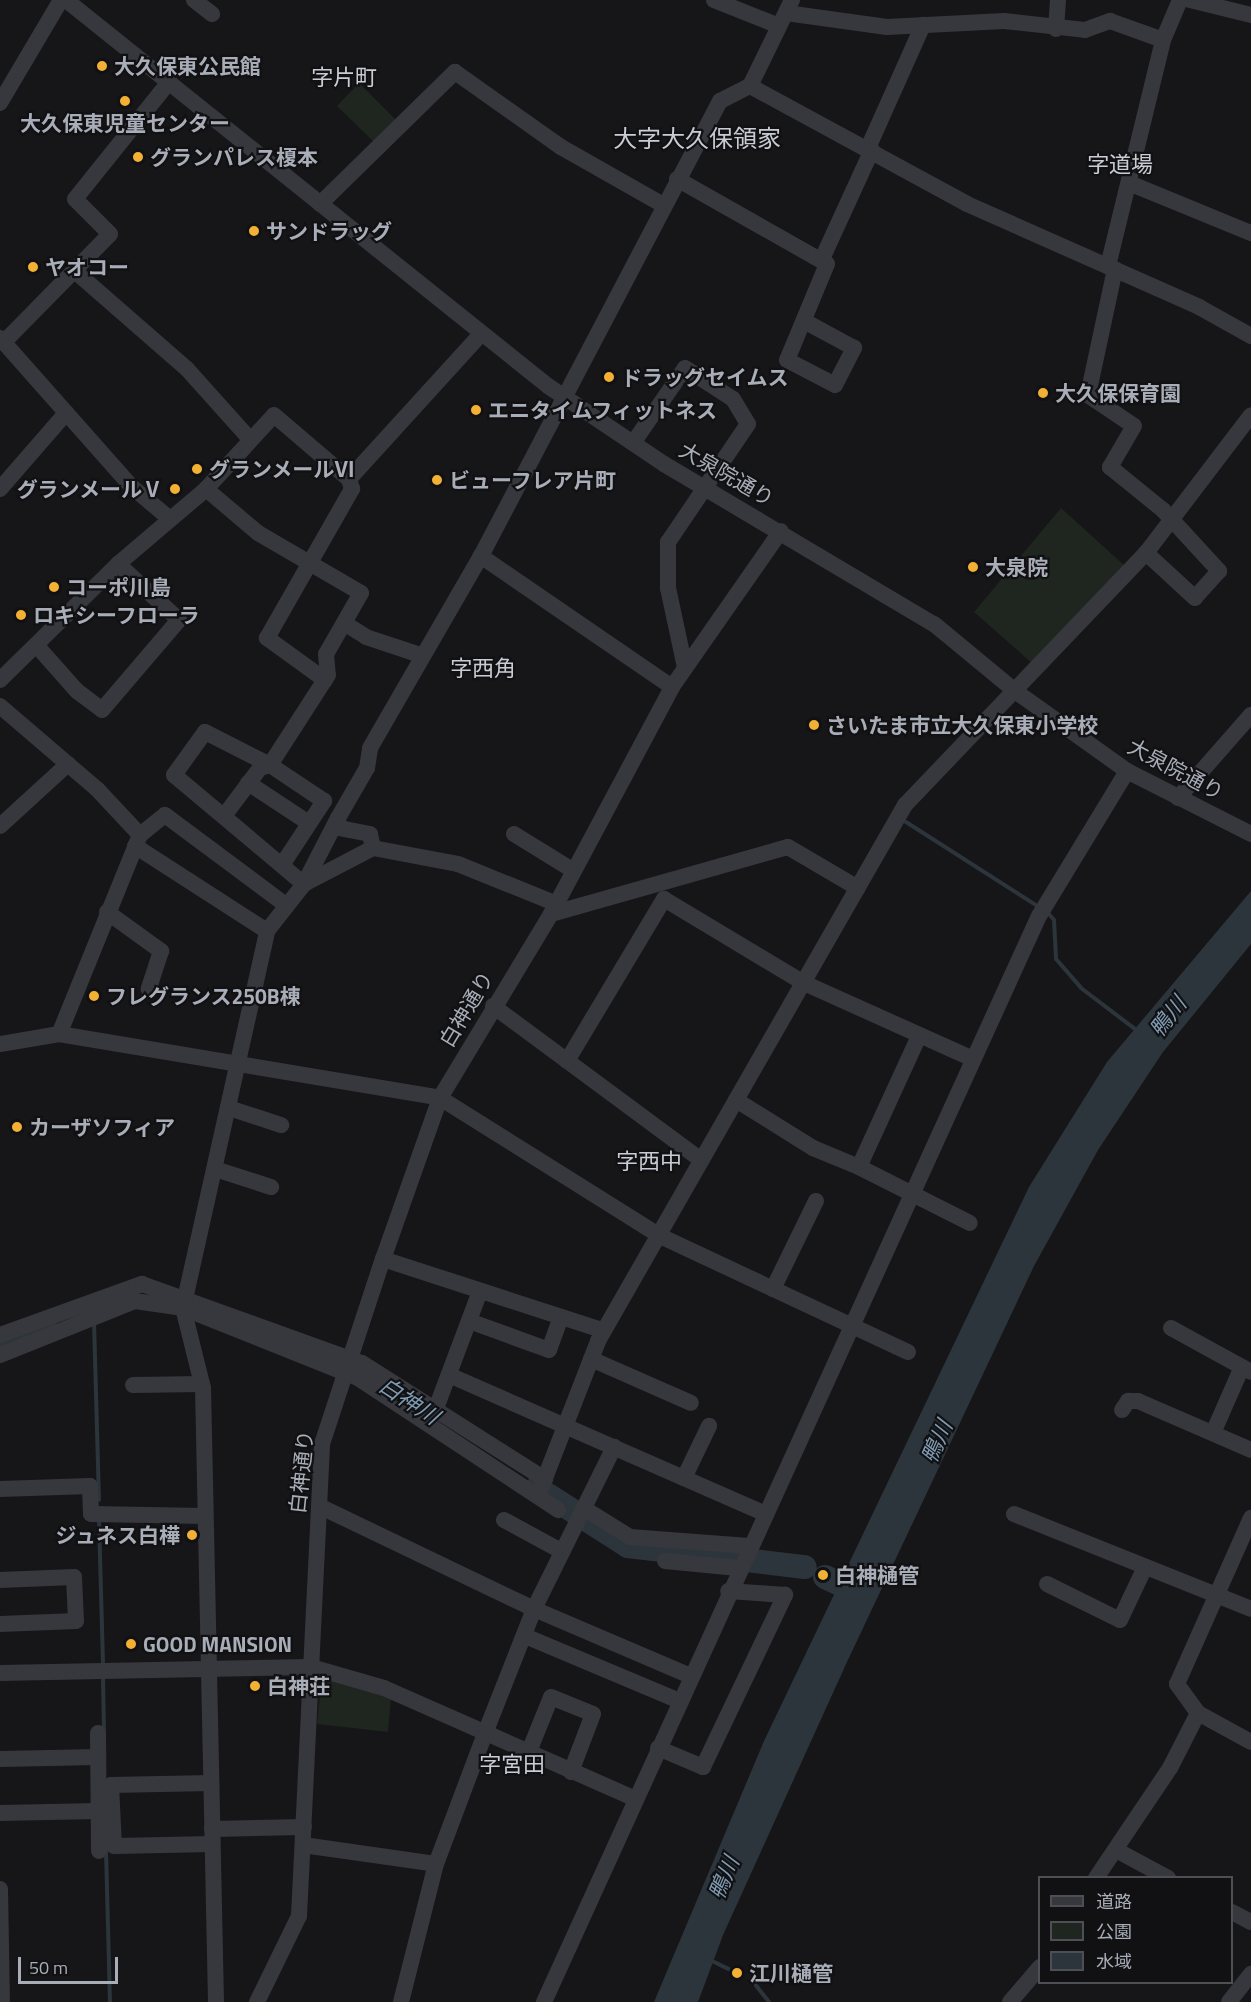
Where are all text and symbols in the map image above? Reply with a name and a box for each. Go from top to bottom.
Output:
place label: 大久保東公民館 [114,53,261,79]
marker: 大久保東公民館 [95,59,109,73]
district label: 字片町 [311,65,377,91]
marker: 大久保東児童センター [118,94,132,108]
place label: 大久保東児童センター [20,110,230,136]
district label: 大字大久保領家 [613,125,781,153]
place label: グランパレス榎本 [150,144,318,170]
marker: グランパレス榎本 [131,150,145,164]
district label: 字道場 [1087,152,1153,178]
place label: サンドラッグ [266,218,392,244]
marker: サンドラッグ [247,224,261,238]
place label: ヤオコー [45,254,129,280]
marker: ヤオコー [26,260,40,274]
place label: ドラッグセイムス [621,364,789,390]
marker: ドラッグセイムス [602,370,616,384]
place label: 大久保保育園 [1055,380,1181,406]
marker: 大久保保育園 [1036,386,1050,400]
place label: エニタイムフィットネス [488,397,719,423]
marker: エニタイムフィットネス [469,403,483,417]
street label: 大泉院通り [675,437,779,511]
place label: グランメールⅥ [209,456,356,482]
marker: グランメールⅥ [190,462,204,476]
place label: ビューフレア片町 [449,467,617,493]
marker: ビューフレア片町 [430,473,444,487]
place label: グランメールⅤ [16,476,163,502]
marker: グランメールⅤ [168,482,182,496]
place label: 大泉院 [985,554,1048,580]
marker: 大泉院 [966,560,980,574]
place label: コーポ川島 [66,574,171,600]
marker: コーポ川島 [47,580,61,594]
place label: ロキシーフローラ [33,602,201,628]
marker: ロキシーフローラ [14,608,28,622]
district label: 字西角 [450,656,516,682]
place label: さいたま市立大久保東小学校 [826,712,1099,738]
marker: さいたま市立大久保東小学校 [807,718,821,732]
street label: 大泉院通り [1124,733,1228,805]
street label: 白神通り [434,967,498,1051]
place label: フレグランス250B棟 [106,983,301,1009]
marker: フレグランス250B棟 [87,989,101,1003]
water label: 鴨川 [1144,992,1192,1042]
place label: カーザソフィア [29,1114,176,1140]
marker: カーザソフィア [10,1120,24,1134]
district label: 字西中 [616,1149,682,1175]
water label: 白神川 [374,1372,444,1430]
water label: 鴨川 [916,1417,958,1467]
street label: 白神通り [284,1429,318,1515]
place label: ジュネス白樺 [54,1522,180,1548]
marker: ジュネス白樺 [185,1528,199,1542]
place label: 白神樋管 [835,1562,919,1588]
marker: 白神樋管 [816,1568,830,1582]
place label: GOOD MANSION [143,1631,292,1657]
marker: GOOD MANSION [124,1637,138,1651]
place label: 白神荘 [267,1673,330,1699]
marker: 白神荘 [248,1679,262,1693]
district label: 字宮田 [479,1752,545,1778]
water label: 鴨川 [703,1853,745,1903]
legend [1038,1876,1233,1984]
text: 道路 [1096,1888,1132,1915]
text: 公園 [1096,1918,1132,1945]
scale bar [21,1945,122,1983]
text: 水域 [1096,1948,1132,1975]
text: 50 m [29,1954,68,1981]
place label: 江川樋管 [749,1960,833,1986]
marker: 江川樋管 [730,1966,744,1980]

